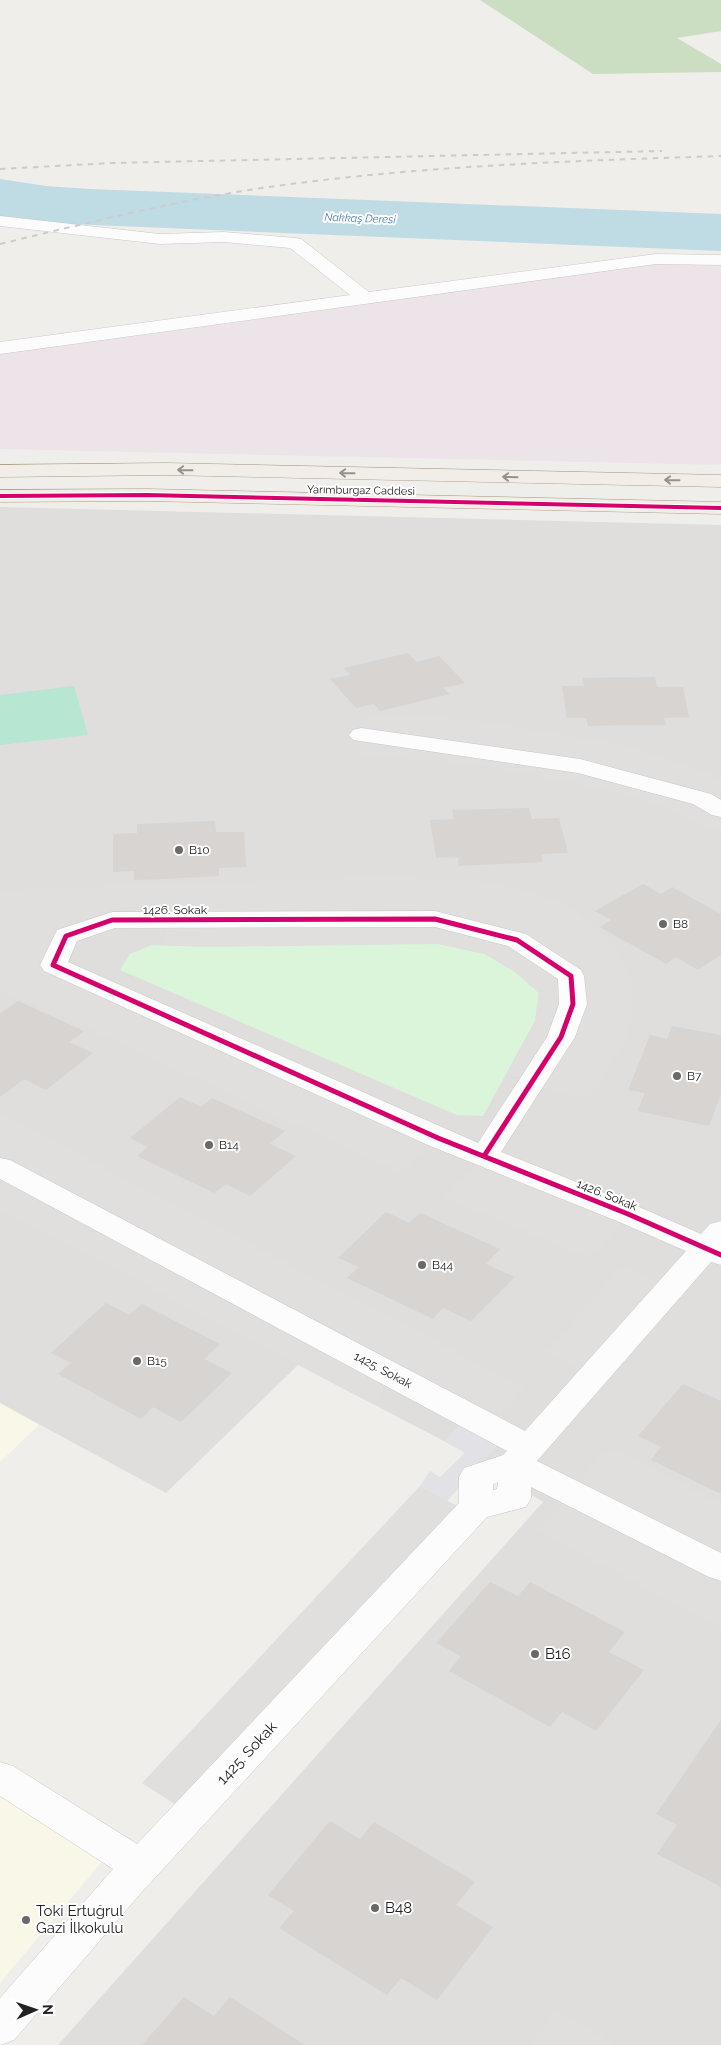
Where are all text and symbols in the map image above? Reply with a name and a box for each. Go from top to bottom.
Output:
water label: Nakkaş Deresi [324,211,396,226]
one-way arrow [177,465,194,475]
one-way arrow [340,468,356,478]
one-way arrow [502,472,518,481]
one-way arrow [665,475,681,485]
street label: Yarımburgaz Caddesi [307,483,415,498]
place label: B10 [189,843,209,857]
marker: B10 [173,844,185,856]
street label: 1426. Sokak [143,903,208,917]
place label: B8 [673,917,688,931]
marker: B8 [657,918,669,930]
place label: B7 [687,1069,702,1083]
marker: B7 [671,1070,683,1082]
place label: B14 [219,1138,239,1152]
marker: B14 [203,1139,215,1151]
street label: 1426. Sokak [575,1176,640,1214]
place label: B44 [432,1258,454,1272]
marker: B44 [416,1259,428,1271]
street label: 1425. Sokak [352,1349,415,1391]
place label: B15 [147,1354,167,1368]
marker: B15 [131,1355,143,1367]
place label: B16 [545,1645,570,1663]
marker: B16 [529,1648,541,1660]
street label: 1425. Sokak [213,1718,281,1788]
place label: B48 [385,1899,412,1917]
place label: Toki Ertuğrul Gazi İlkokulu [36,1902,124,1937]
marker: B48 [369,1902,381,1914]
marker: Toki Ertuğrul Gazi İlkokulu [20,1914,32,1926]
north arrow [10,1985,60,2035]
text: N [40,2004,56,2015]

